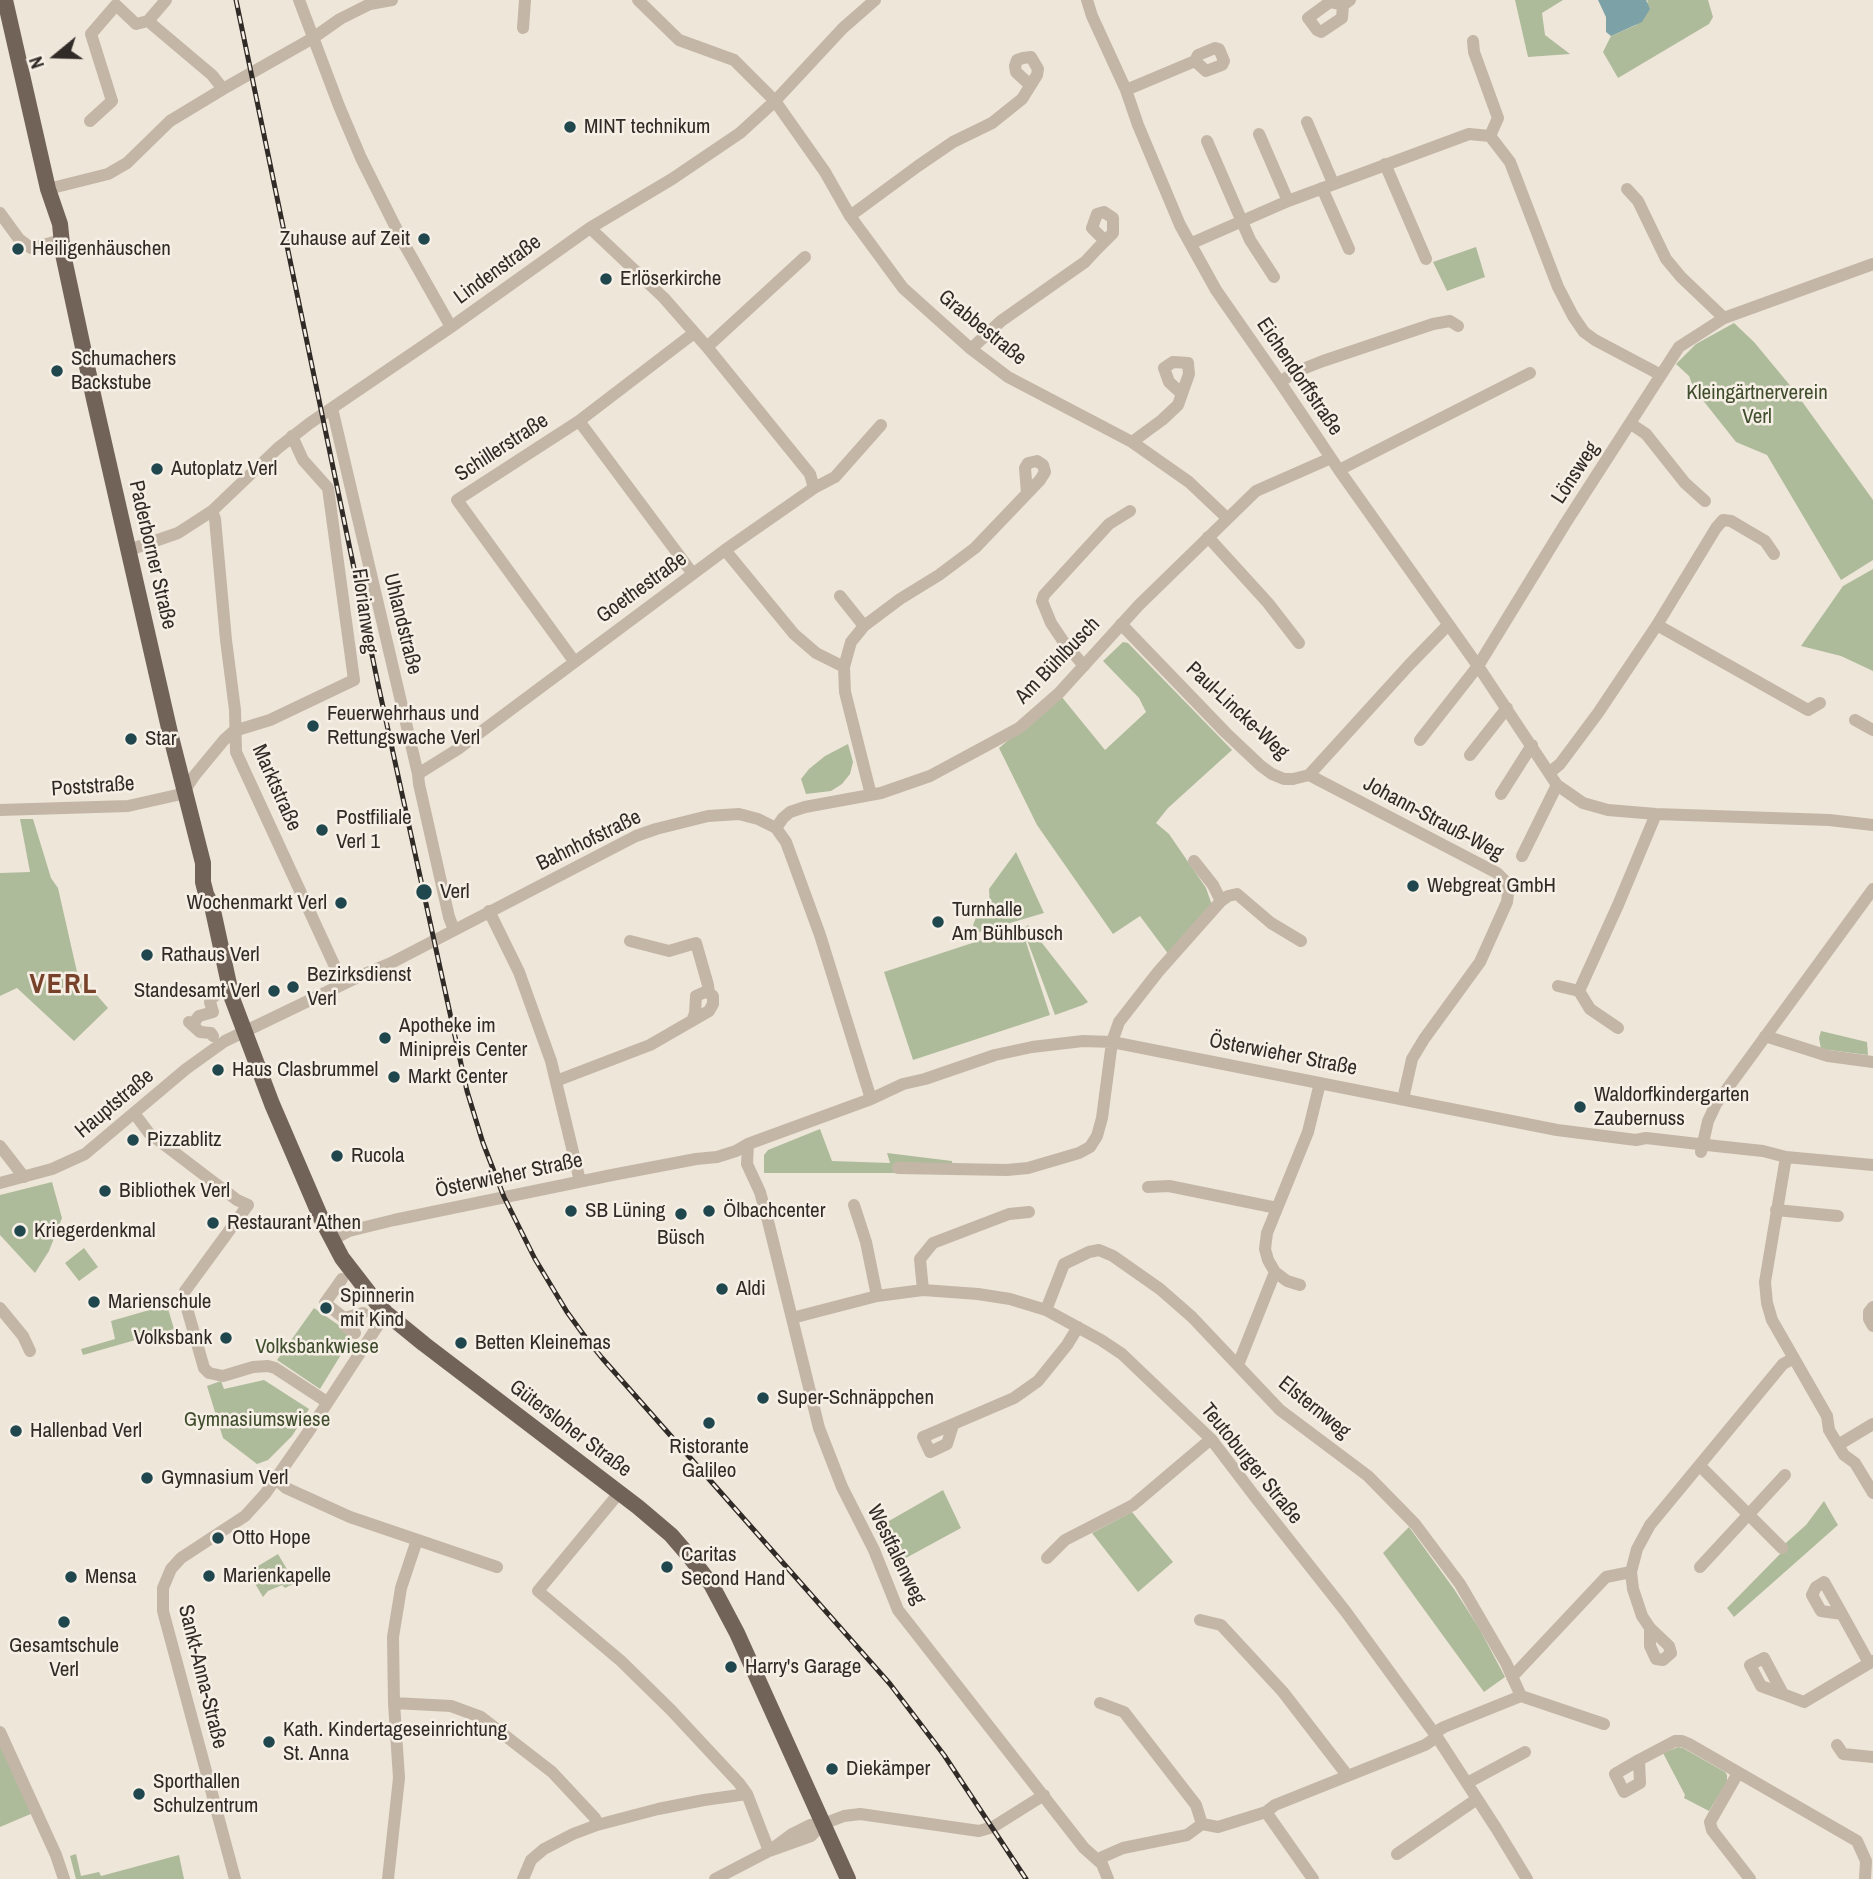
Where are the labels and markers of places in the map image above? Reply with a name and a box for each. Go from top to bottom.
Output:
place label: MINT technikum [584,114,710,140]
marker: MINT technikum [562,119,578,135]
place label: Zuhause auf Zeit [280,226,410,252]
marker: Zuhause auf Zeit [416,231,432,247]
place label: Heiligenhäuschen [32,236,171,262]
marker: Heiligenhäuschen [10,241,26,257]
place label: Erlöserkirche [620,266,721,292]
marker: Erlöserkirche [598,271,614,287]
place label: Schumachers Backstube [71,346,176,396]
marker: Schumachers Backstube [49,363,65,379]
place label: Autoplatz Verl [171,456,277,482]
marker: Autoplatz Verl [149,461,165,477]
place label: Feuerwehrhaus und Rettungswache Verl [327,701,480,751]
marker: Feuerwehrhaus und Rettungswache Verl [305,718,321,734]
place label: Star [145,726,177,752]
marker: Star [123,731,139,747]
place label: Postfiliale Verl 1 [336,805,412,855]
marker: Postfiliale Verl 1 [314,822,330,838]
place label: Webgreat GmbH [1427,873,1556,899]
marker: Webgreat GmbH [1405,878,1421,894]
place label: Verl [440,879,470,905]
marker: Verl [414,882,434,902]
place label: Wochenmarkt Verl [187,890,327,916]
marker: Wochenmarkt Verl [333,895,349,911]
place label: Turnhalle Am Bühlbusch [952,897,1063,947]
marker: Turnhalle Am Bühlbusch [930,914,946,930]
place label: Rathaus Verl [161,942,260,968]
marker: Rathaus Verl [139,947,155,963]
place label: Bezirksdienst Verl [307,962,411,1012]
place label: Standesamt Verl [134,978,260,1004]
marker: Bezirksdienst Verl [285,979,301,995]
marker: Standesamt Verl [266,983,282,999]
place label: Apotheke im Minipreis Center [399,1013,527,1063]
marker: Apotheke im Minipreis Center [377,1030,393,1046]
place label: Haus Clasbrummel [232,1057,378,1083]
marker: Haus Clasbrummel [210,1062,226,1078]
place label: Markt Center [408,1064,508,1090]
marker: Markt Center [386,1069,402,1085]
place label: Waldorfkindergarten Zaubernuss [1594,1082,1749,1132]
marker: Waldorfkindergarten Zaubernuss [1572,1099,1588,1115]
place label: Pizzablitz [147,1127,222,1153]
marker: Pizzablitz [125,1132,141,1148]
place label: Rucola [351,1143,405,1169]
marker: Rucola [329,1148,345,1164]
place label: Bibliothek Verl [119,1178,230,1204]
marker: Bibliothek Verl [97,1183,113,1199]
place label: SB Lüning [585,1198,665,1224]
place label: Ölbachcenter [723,1198,825,1224]
marker: SB Lüning [563,1203,579,1219]
marker: Ölbachcenter [701,1203,717,1219]
marker: Büsch [673,1206,689,1222]
place label: Restaurant Athen [227,1210,361,1236]
marker: Restaurant Athen [205,1215,221,1231]
place label: Kriegerdenkmal [34,1218,156,1244]
marker: Kriegerdenkmal [12,1223,28,1239]
place label: Büsch [657,1225,705,1251]
place label: Aldi [736,1276,766,1302]
marker: Aldi [714,1281,730,1297]
place label: Spinnerin mit Kind [340,1283,415,1333]
place label: Marienschule [108,1289,211,1315]
marker: Marienschule [86,1294,102,1310]
marker: Spinnerin mit Kind [318,1300,334,1316]
place label: Volksbank [134,1325,212,1351]
marker: Volksbank [218,1330,234,1346]
place label: Betten Kleinemas [475,1330,611,1356]
marker: Betten Kleinemas [453,1335,469,1351]
place label: Super-Schnäppchen [777,1385,934,1411]
marker: Super-Schnäppchen [755,1390,771,1406]
marker: Ristorante Galileo [701,1415,717,1431]
place label: Hallenbad Verl [30,1418,142,1444]
marker: Hallenbad Verl [8,1423,24,1439]
place label: Ristorante Galileo [669,1434,749,1484]
place label: Gymnasium Verl [161,1465,288,1491]
marker: Gymnasium Verl [139,1470,155,1486]
place label: Otto Hope [232,1525,310,1551]
marker: Otto Hope [210,1530,226,1546]
place label: Caritas Second Hand [681,1542,785,1592]
marker: Caritas Second Hand [659,1559,675,1575]
place label: Marienkapelle [223,1563,331,1589]
place label: Mensa [85,1564,137,1590]
marker: Marienkapelle [201,1568,217,1584]
marker: Mensa [63,1569,79,1585]
marker: Gesamtschule Verl [56,1614,72,1630]
place label: Gesamtschule Verl [9,1633,119,1683]
place label: Harry's Garage [745,1654,861,1680]
marker: Harry's Garage [723,1659,739,1675]
place label: Kath. Kindertageseinrichtung St. Anna [283,1717,507,1767]
marker: Kath. Kindertageseinrichtung St. Anna [261,1734,277,1750]
place label: Diekämper [846,1756,930,1782]
marker: Diekämper [824,1761,840,1777]
place label: Sporthallen Schulzentrum [153,1769,258,1819]
marker: Sporthallen Schulzentrum [131,1786,147,1802]

